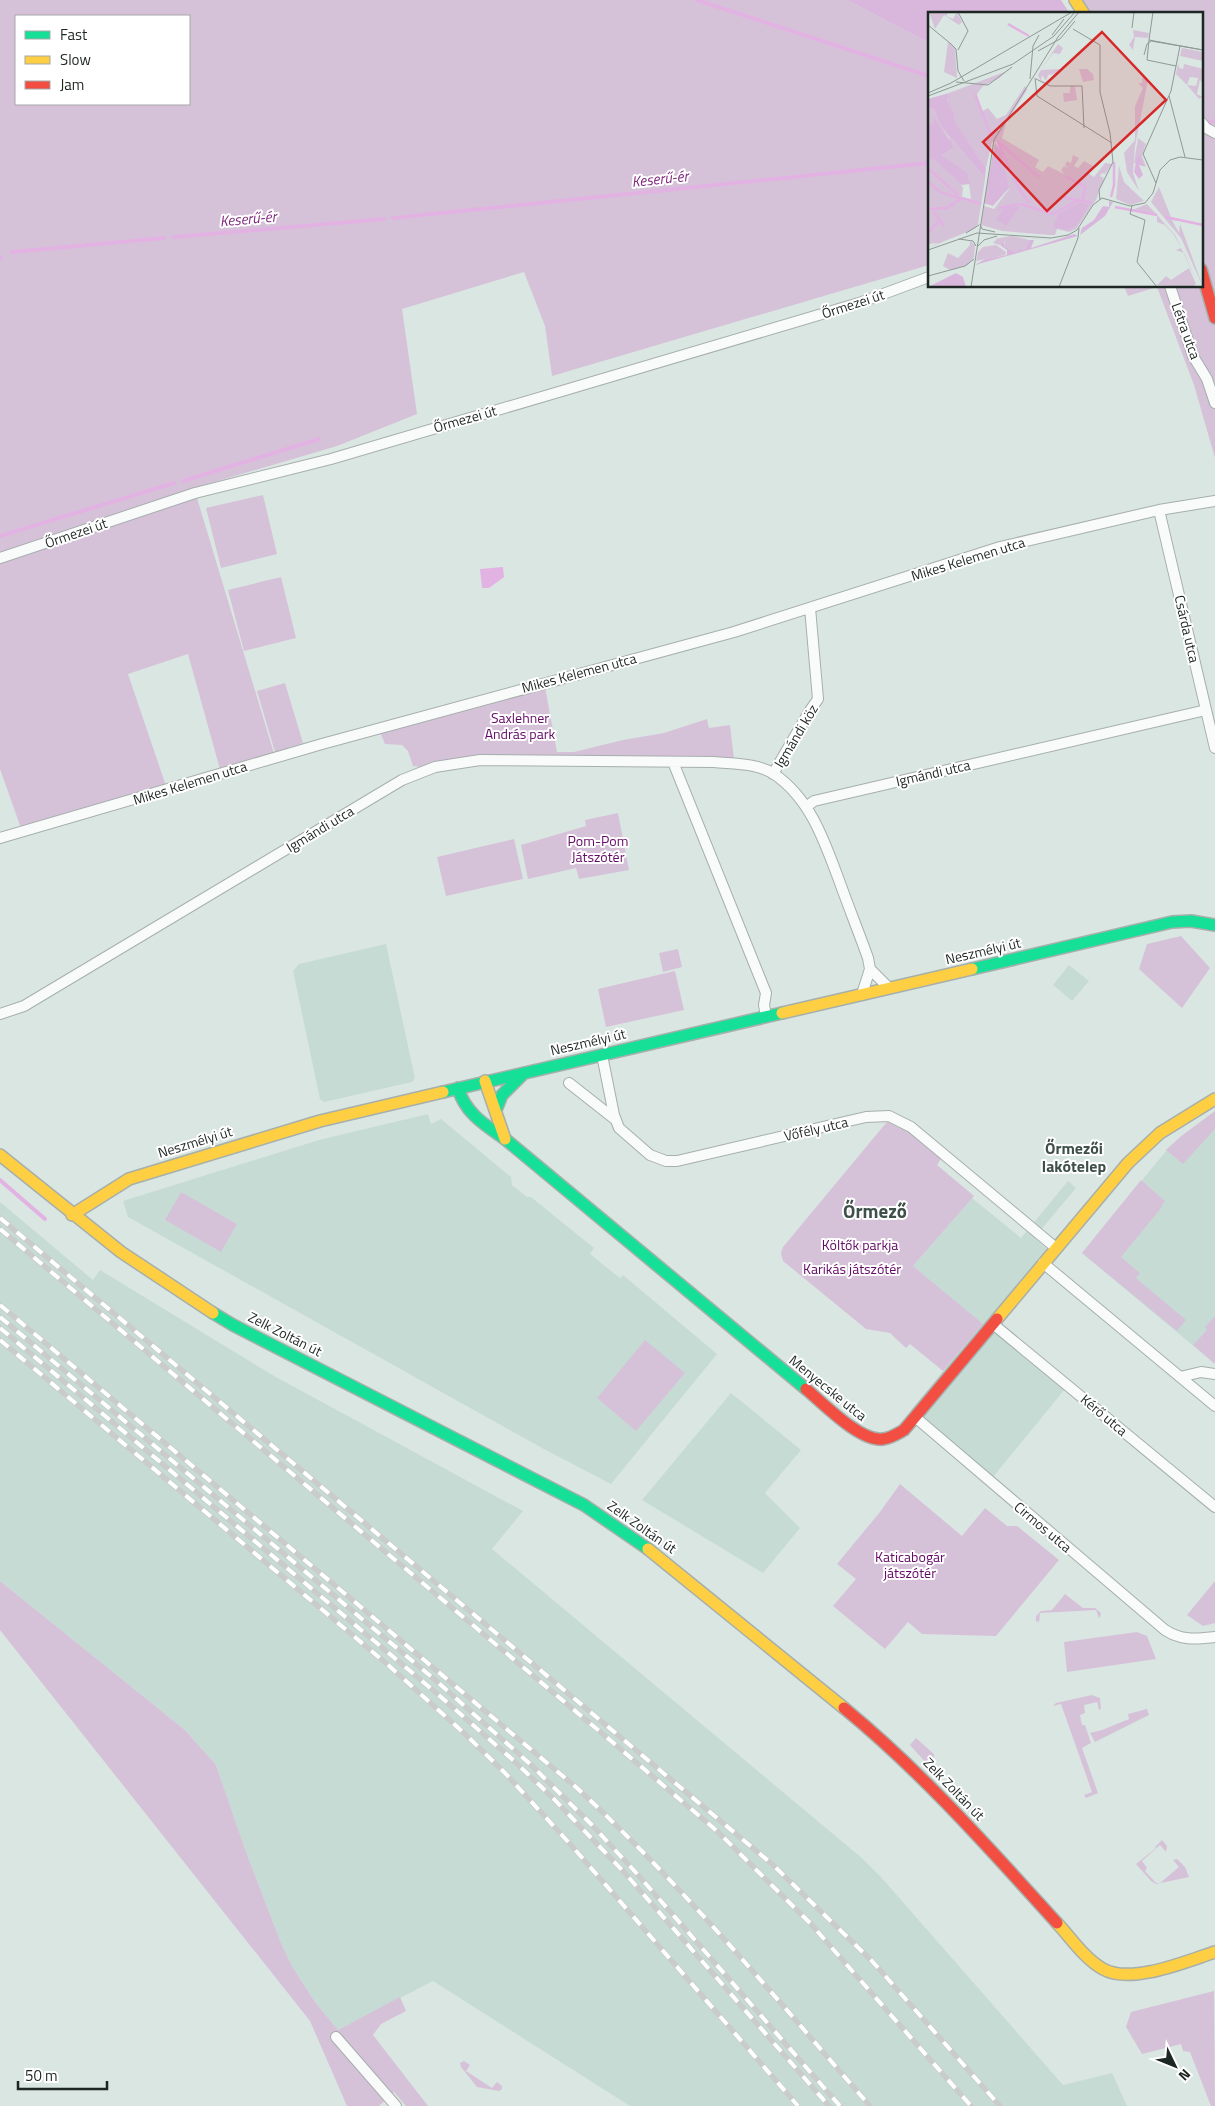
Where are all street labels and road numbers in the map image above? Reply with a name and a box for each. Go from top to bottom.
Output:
street label: Őrmezei út [819,284,887,324]
street label: Létra utca [1167,300,1206,362]
street label: Őrmezei út [431,399,499,438]
street label: Őrmezei út [42,512,110,553]
street label: Mikes Kelemen utca [908,531,1027,586]
street label: Csárda utca [1170,593,1205,665]
street label: Mikes Kelemen utca [519,647,639,698]
street label: Igmándi köz [768,700,823,771]
street label: Igmándi utca [894,754,972,791]
street label: Mikes Kelemen utca [130,755,249,810]
street label: Igmándi utca [282,800,358,857]
street label: Neszmélyi út [943,932,1023,969]
street label: Neszmélyi út [548,1023,628,1060]
street label: Vőfély utca [782,1111,850,1146]
street label: Neszmélyi út [155,1120,235,1163]
street label: Zelk Zoltán út [245,1306,326,1361]
street label: Menyecske utca [785,1350,872,1426]
street label: Kérő utca [1076,1389,1132,1440]
street label: Zelk Zoltán út [603,1495,681,1558]
street label: Cirmos utca [1010,1496,1077,1557]
street label: Zelk Zoltán út [919,1752,990,1825]

